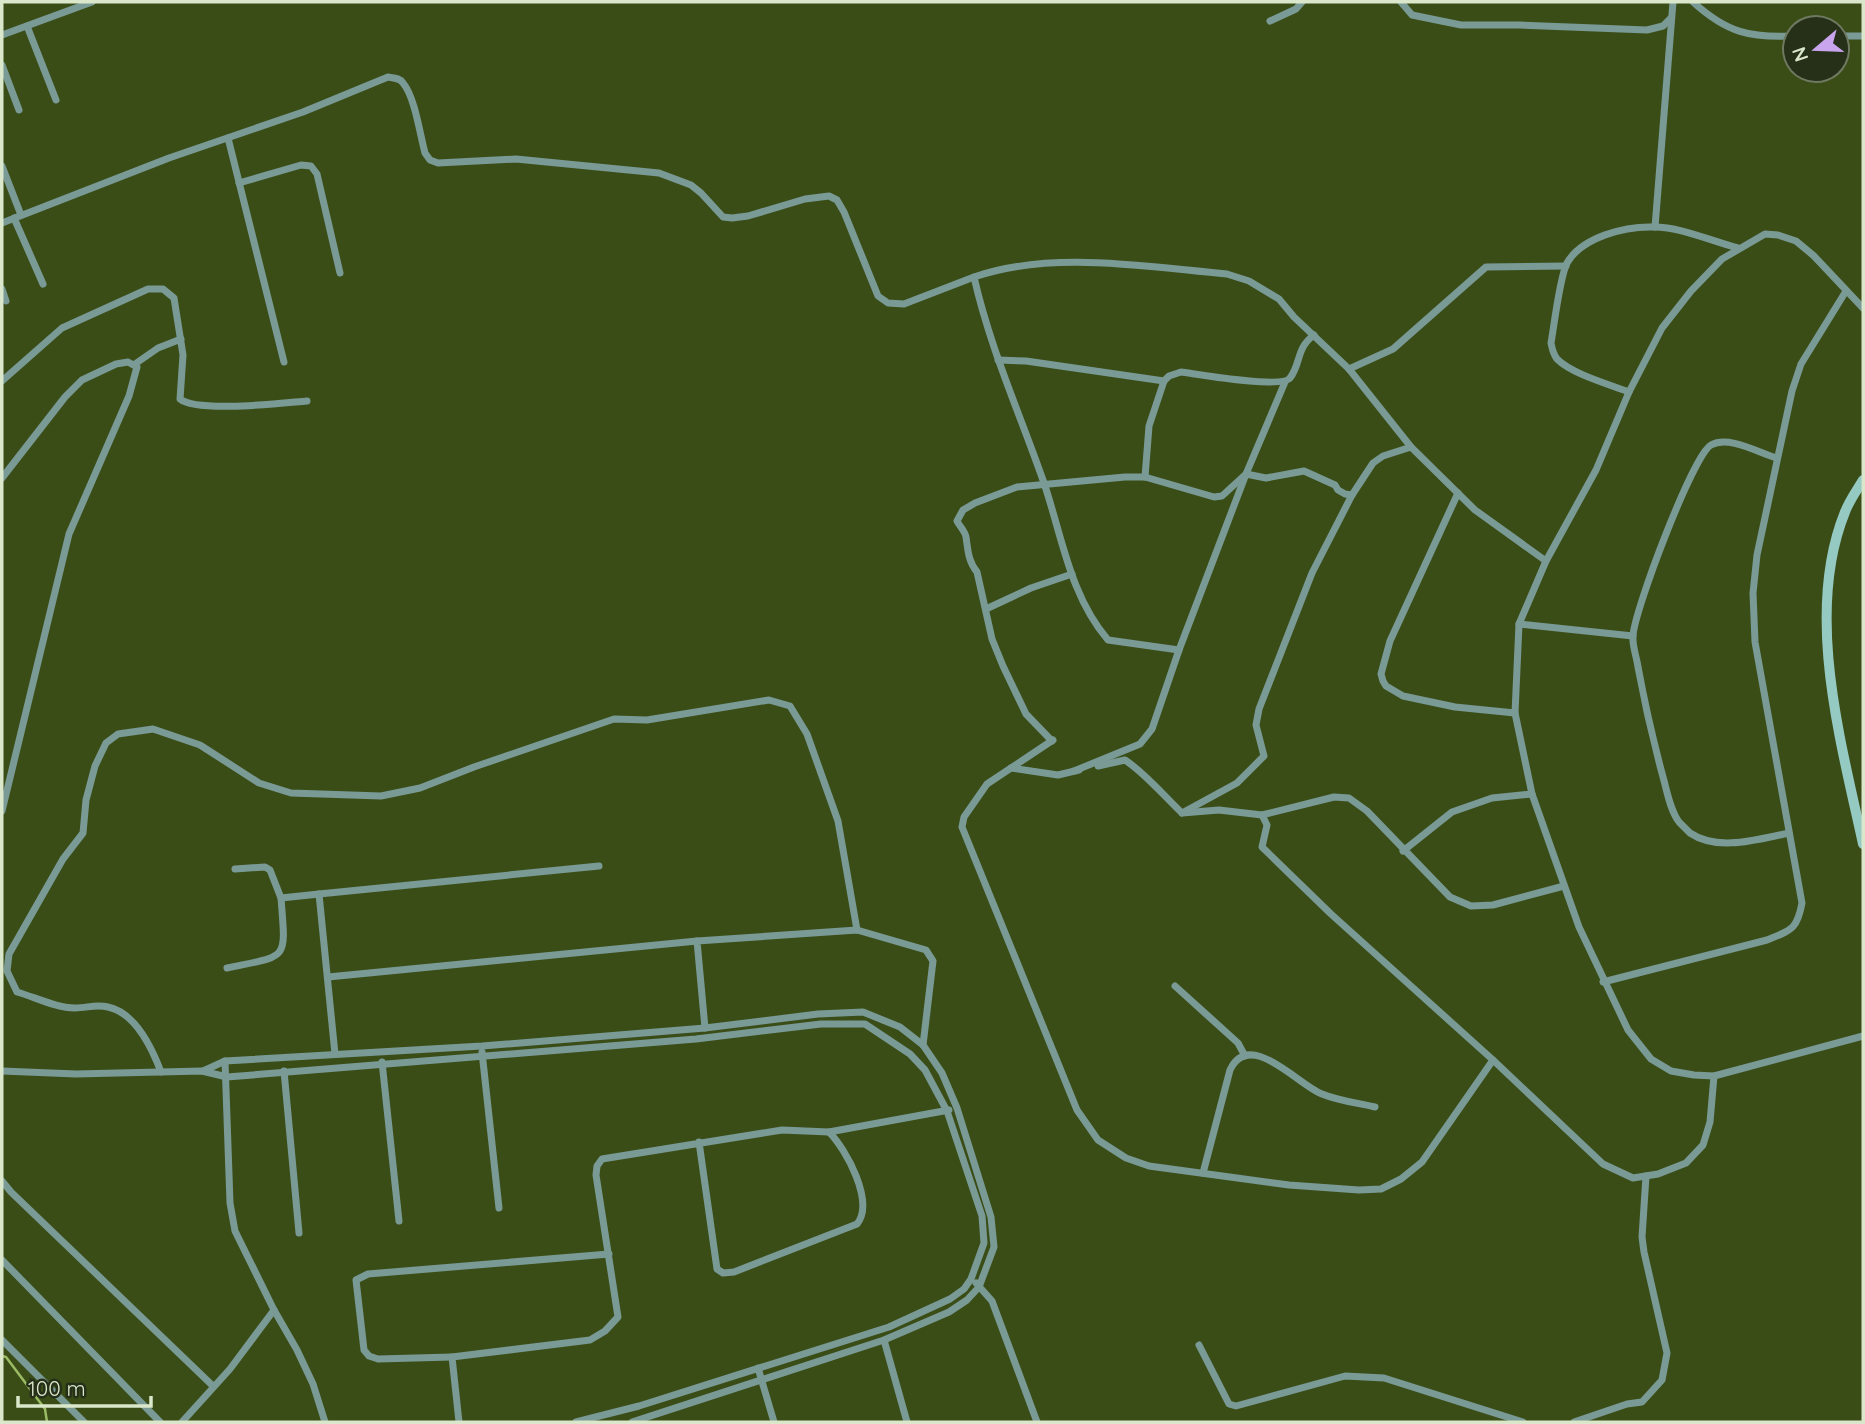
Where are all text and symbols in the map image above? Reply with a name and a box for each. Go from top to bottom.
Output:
north arrow [1781,14,1851,84]
text: N [1786,44,1814,65]
scale bar [18,1364,150,1408]
text: 100 m [28,1375,86,1401]

